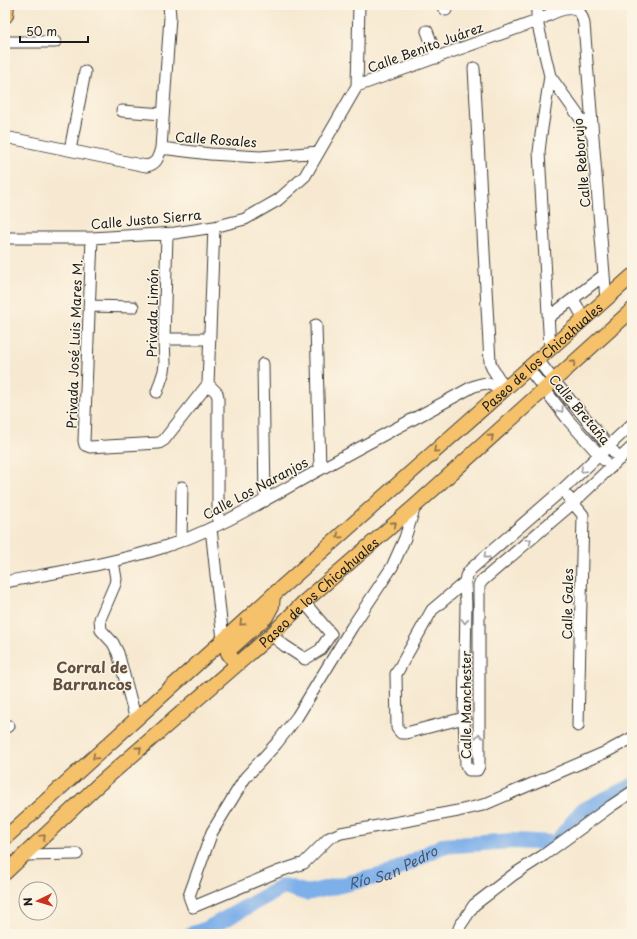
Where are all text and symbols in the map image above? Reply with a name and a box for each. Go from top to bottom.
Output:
street label: Calle Benito Juárez [365,17,485,77]
scale bar [20,18,88,44]
text: 50 m [26,22,57,40]
street label: Calle Reborujo [568,118,594,208]
street label: Calle Rosales [174,127,258,151]
street label: Calle Justo Sierra [90,205,203,233]
street label: Privada José Luis Mares M. [62,259,86,429]
street label: Privada Limón [142,268,162,358]
street label: Paseo de los Chicahuales [477,297,606,415]
one-way arrow [569,361,576,368]
street label: Calle Bretaña [545,370,616,449]
one-way arrow [556,405,563,412]
one-way arrow [486,435,494,442]
one-way arrow [434,445,441,452]
street label: Calle Los Naranjos [199,452,311,524]
one-way arrow [581,466,588,473]
one-way arrow [389,521,397,529]
one-way arrow [337,531,344,538]
street label: Paseo de los Chicahuales [254,532,382,651]
one-way arrow [524,538,531,545]
one-way arrow [483,552,491,559]
street label: Calle Gales [557,568,577,640]
one-way arrow [240,618,247,625]
one-way arrow [461,618,470,624]
street label: Calle Manchester [456,650,475,759]
district label: Corral de Barrancos [52,655,132,695]
one-way arrow [475,733,483,739]
one-way arrow [135,747,142,754]
one-way arrow [92,753,99,760]
one-way arrow [39,835,46,842]
water label: Río San Pedro [346,839,442,893]
north arrow [18,881,58,921]
text: N [19,897,36,907]

